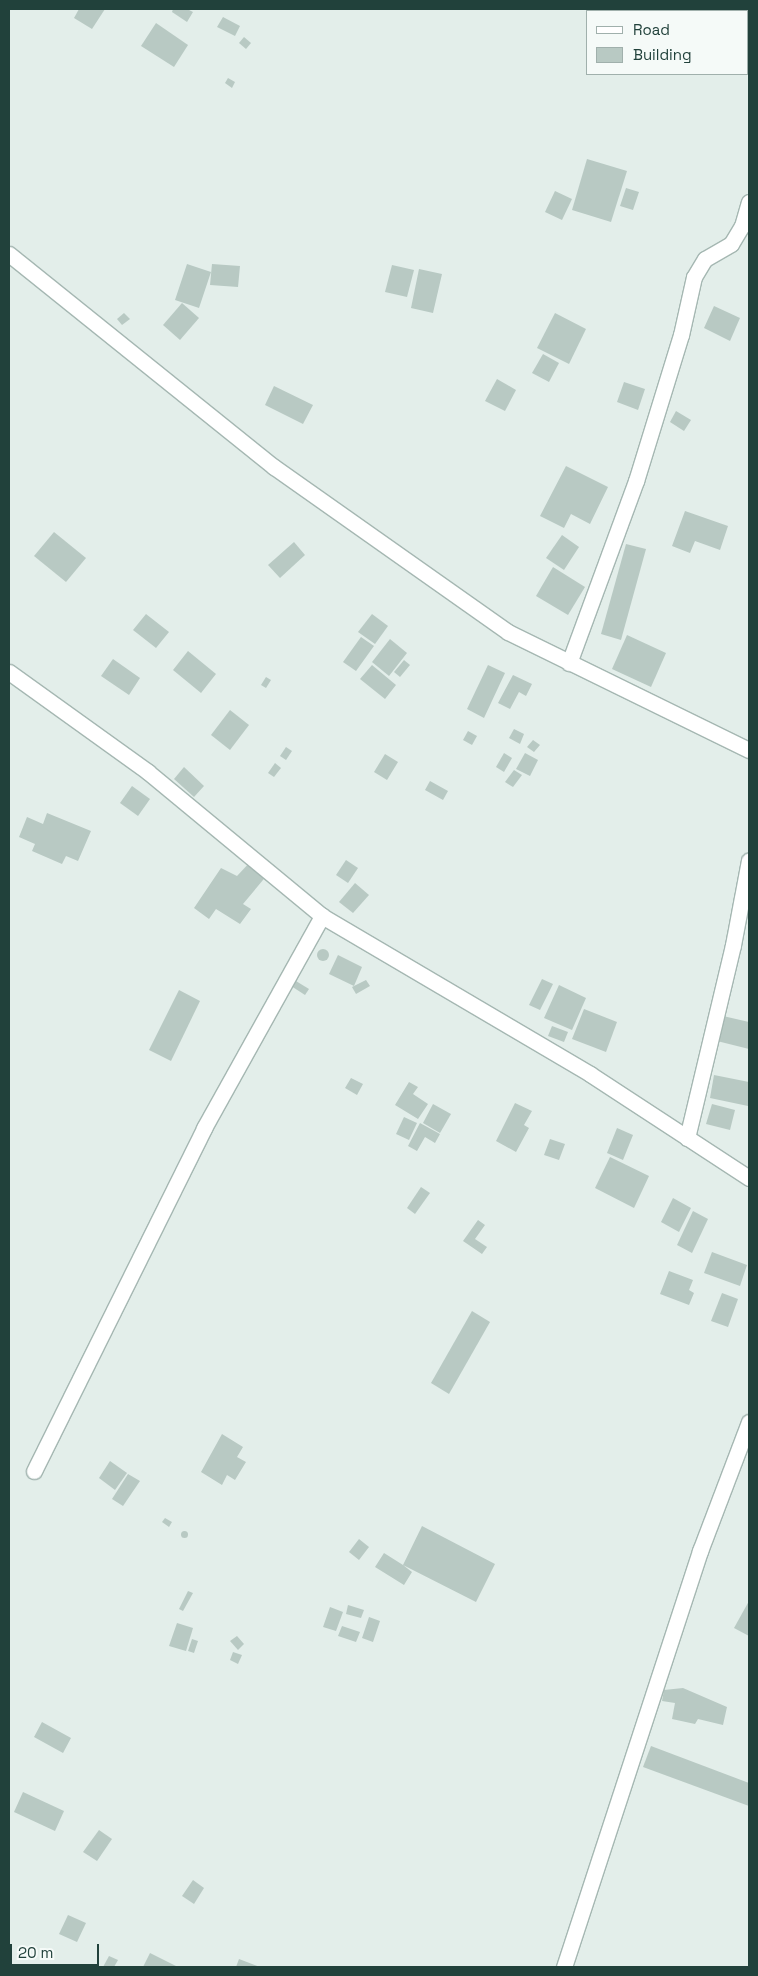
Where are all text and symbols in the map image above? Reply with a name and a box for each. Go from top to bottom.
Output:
legend [586,10,748,75]
text: Road [633,20,670,39]
text: Building [633,45,692,64]
scale bar [12,1934,101,1966]
text: 20 m [18,1943,53,1962]

